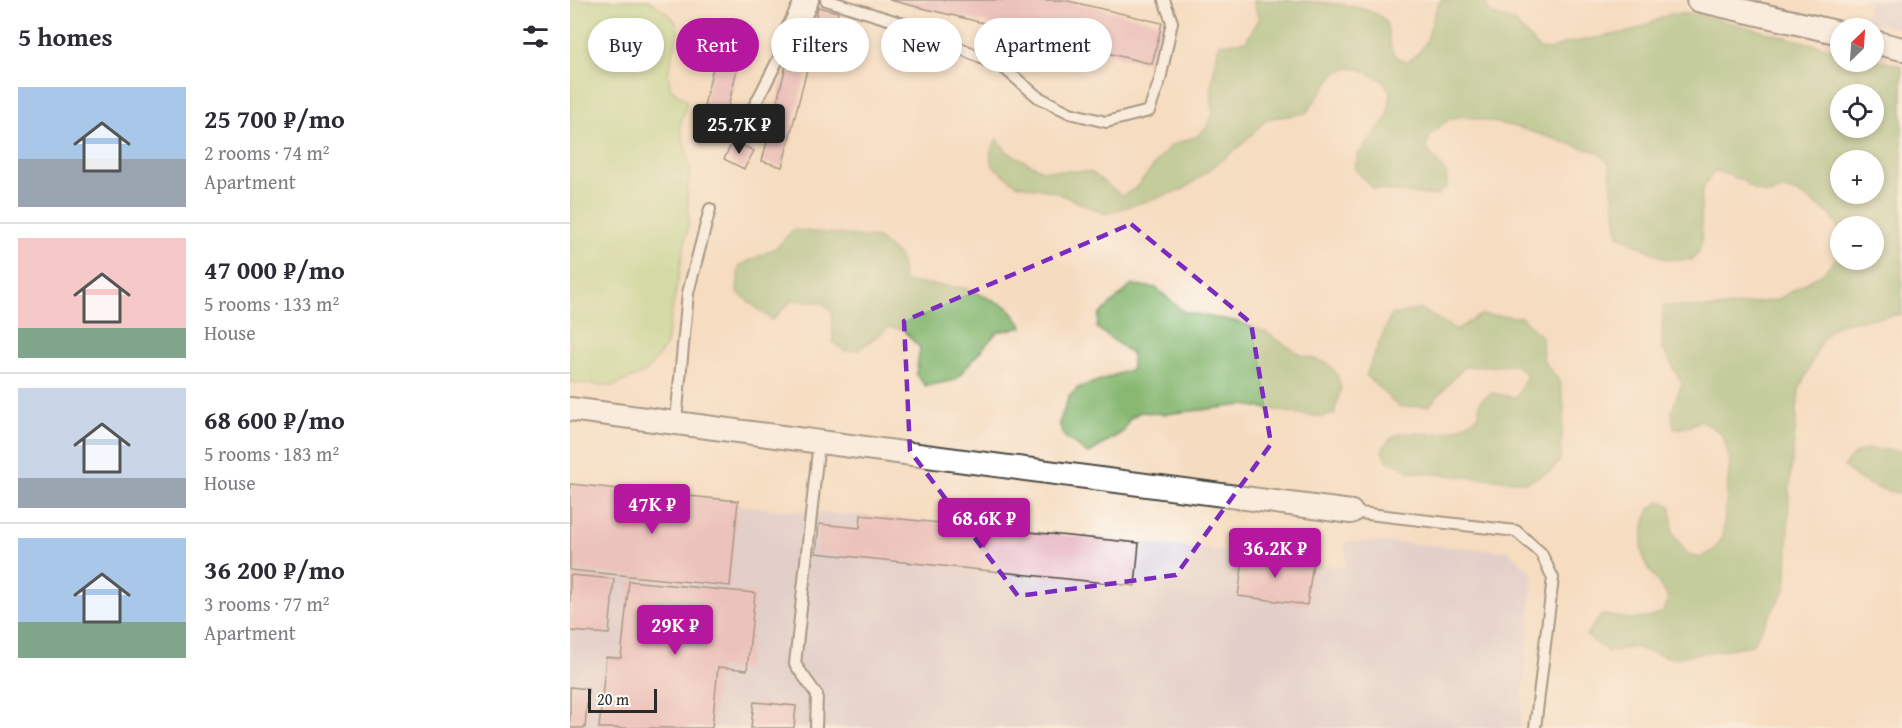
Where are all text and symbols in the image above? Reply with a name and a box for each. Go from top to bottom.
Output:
text: 5 homes [18,17,113,56]
chip: Buy [588,18,664,72]
chip: Rent [676,18,759,72]
chip: Filters [771,18,869,72]
chip: New [881,18,962,72]
chip: Apartment [974,18,1112,72]
north arrow [1830,18,1884,72]
map controls [1830,18,1884,270]
icon: filters [519,20,552,53]
button: locate [1830,84,1884,138]
text: 25 700 ₽/mo [204,99,345,138]
pin: 25.7K ₽ [684,104,794,155]
text: 25.7K ₽ [707,109,771,138]
icon: home [66,111,138,183]
text: 2 rooms · 74 m² [204,138,330,167]
button: + [1830,150,1884,204]
text: Apartment [204,167,296,196]
button: − [1830,216,1884,270]
text: 47 000 ₽/mo [204,250,345,289]
icon: home [66,262,138,334]
text: 5 rooms · 133 m² [204,289,339,318]
text: House [204,318,256,347]
text: 68 600 ₽/mo [204,400,345,439]
icon: home [66,412,138,484]
text: 5 rooms · 183 m² [204,439,339,468]
text: House [204,468,256,497]
pin: 47K ₽ [610,484,694,535]
text: 47K ₽ [628,489,676,518]
pin: 68.6K ₽ [929,498,1039,549]
text: 68.6K ₽ [952,503,1016,532]
pin: 36.2K ₽ [1220,528,1330,579]
text: 36.2K ₽ [1243,533,1307,562]
text: 36 200 ₽/mo [204,550,345,589]
icon: home [66,562,138,634]
text: 3 rooms · 77 m² [204,589,330,618]
pin: 29K ₽ [633,605,717,656]
text: 29K ₽ [651,610,699,639]
text: Apartment [204,618,296,647]
scale bar [588,686,657,714]
text: 20 m [597,687,629,711]

